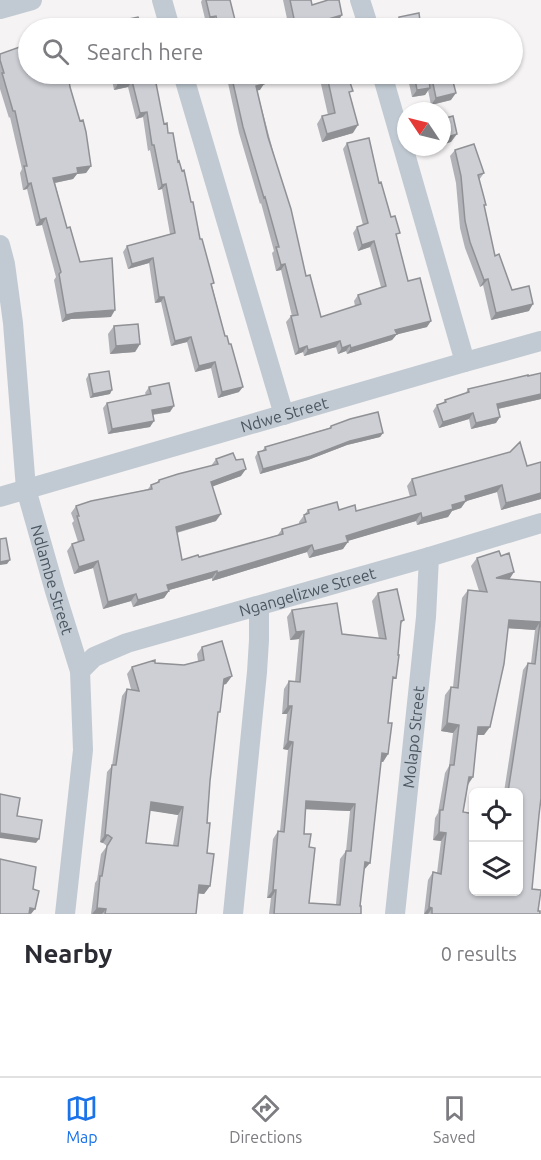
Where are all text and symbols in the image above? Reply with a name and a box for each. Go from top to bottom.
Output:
search box [18,18,523,84]
icon: search [39,35,72,68]
text: Search here [87,39,203,64]
north arrow [397,102,451,156]
street label: Ndwe Street [238,393,331,436]
street label: Ndlambe Street [28,523,77,637]
street label: Ngangelizwe Street [237,564,378,620]
street label: Molapo Street [399,684,428,789]
map controls [469,788,523,896]
button: locate [469,788,523,842]
button: layers [469,842,523,896]
text: Nearby [24,939,112,968]
text: 0 results [441,942,517,965]
tab: Map [65,1092,98,1146]
tab: Directions [229,1092,302,1146]
tab: Saved [433,1092,476,1146]

